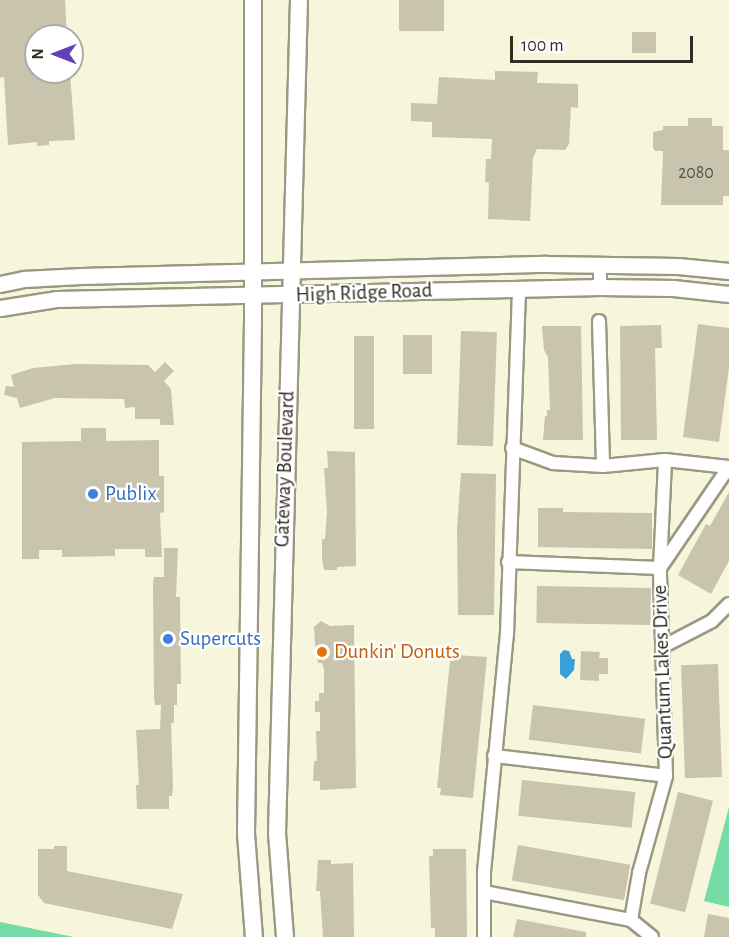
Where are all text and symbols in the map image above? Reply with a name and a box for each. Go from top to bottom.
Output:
north arrow [24,24,84,84]
scale bar [513,24,696,62]
text: 100 m [521,37,564,55]
text: N [30,48,46,60]
house number: 2080 [678,162,714,184]
street label: High Ridge Road [295,278,433,308]
street label: Gateway Boulevard [270,390,300,548]
place label: Publix [105,481,157,507]
marker: Publix [86,487,100,501]
street label: Quantum Lakes Drive [647,585,679,759]
place label: Supercuts [180,626,261,652]
marker: Supercuts [161,632,175,646]
place label: Dunkin' Donuts [334,639,460,665]
marker: Dunkin' Donuts [315,645,329,659]

